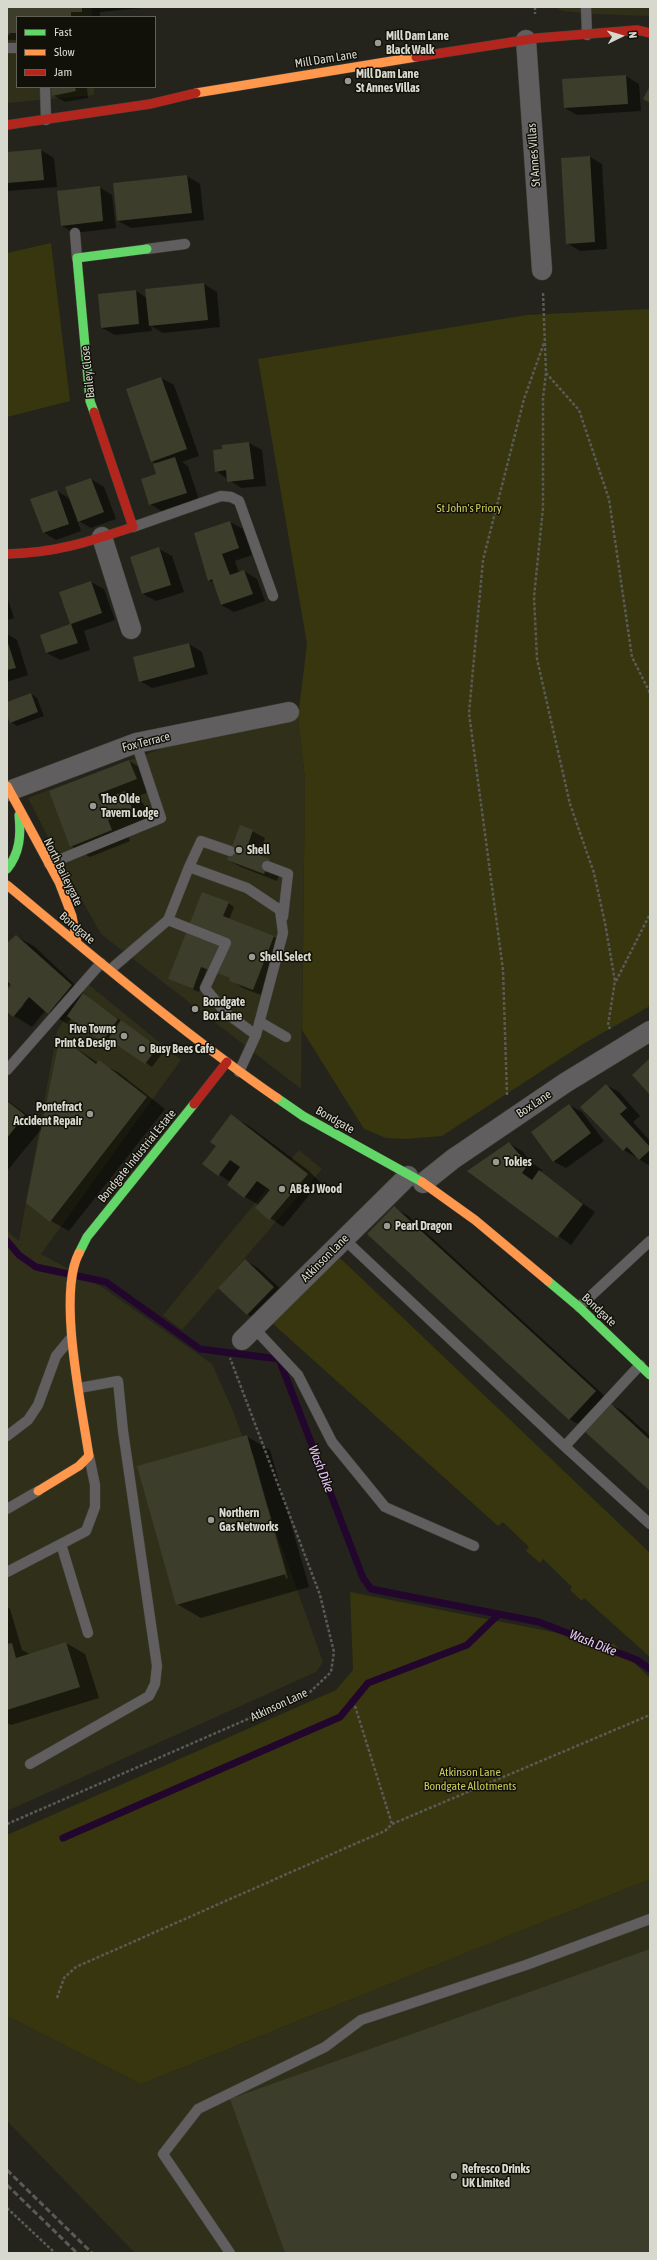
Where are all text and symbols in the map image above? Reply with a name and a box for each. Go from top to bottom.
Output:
legend [16,16,156,88]
north arrow [601,16,641,56]
text: Fast [54,25,72,39]
place label: Mill Dam Lane Black Walk [386,29,449,57]
text: N [627,31,639,39]
marker: Mill Dam Lane Black Walk [373,38,383,48]
text: Slow [54,45,75,59]
street label: Mill Dam Lane [294,47,358,71]
text: Jam [54,65,72,79]
place label: Mill Dam Lane St Annes Villas [356,67,420,95]
marker: Mill Dam Lane St Annes Villas [343,76,353,86]
street label: St Annes Villas [525,123,543,187]
street label: Bailey Close [78,345,98,399]
park label: St John's Priory [436,501,502,515]
street label: Fox Terrace [121,729,171,755]
place label: The Olde Tavern Lodge [101,792,159,820]
marker: The Olde Tavern Lodge [88,801,98,811]
street label: North Baileygate [40,836,86,908]
place label: Shell [247,843,270,857]
marker: Shell [234,845,244,855]
street label: Bondgate [56,909,98,947]
place label: Shell Select [260,950,311,964]
marker: Shell Select [247,952,257,962]
place label: Bondgate Box Lane [203,995,245,1023]
marker: Bondgate Box Lane [190,1004,200,1014]
place label: Five Towns Print & Design [55,1022,116,1050]
marker: Five Towns Print & Design [119,1031,129,1041]
place label: Busy Bees Cafe [150,1042,214,1056]
marker: Busy Bees Cafe [137,1044,147,1054]
street label: Box Lane [514,1087,554,1121]
place label: Pontefract Accident Repair [13,1100,82,1128]
street label: Bondgate [313,1103,357,1137]
street label: Bondgate Industrial Estate [95,1107,179,1205]
marker: Pontefract Accident Repair [85,1109,95,1119]
place label: Tokies [504,1155,532,1169]
marker: Tokies [491,1157,501,1167]
place label: AB & J Wood [290,1182,342,1196]
marker: AB & J Wood [277,1184,287,1194]
place label: Pearl Dragon [395,1219,452,1233]
marker: Pearl Dragon [382,1221,392,1231]
street label: Atkinson Lane [298,1231,352,1285]
street label: Bondgate [579,1290,619,1330]
water label: Wash Dike [305,1443,337,1495]
place label: Northern Gas Networks [219,1506,279,1534]
marker: Northern Gas Networks [206,1515,216,1525]
water label: Wash Dike [567,1627,619,1659]
street label: Atkinson Lane [248,1685,310,1725]
park label: Atkinson Lane Bondgate Allotments [424,1765,516,1793]
place label: Refresco Drinks UK Limited [462,2162,530,2190]
marker: Refresco Drinks UK Limited [449,2171,459,2181]

